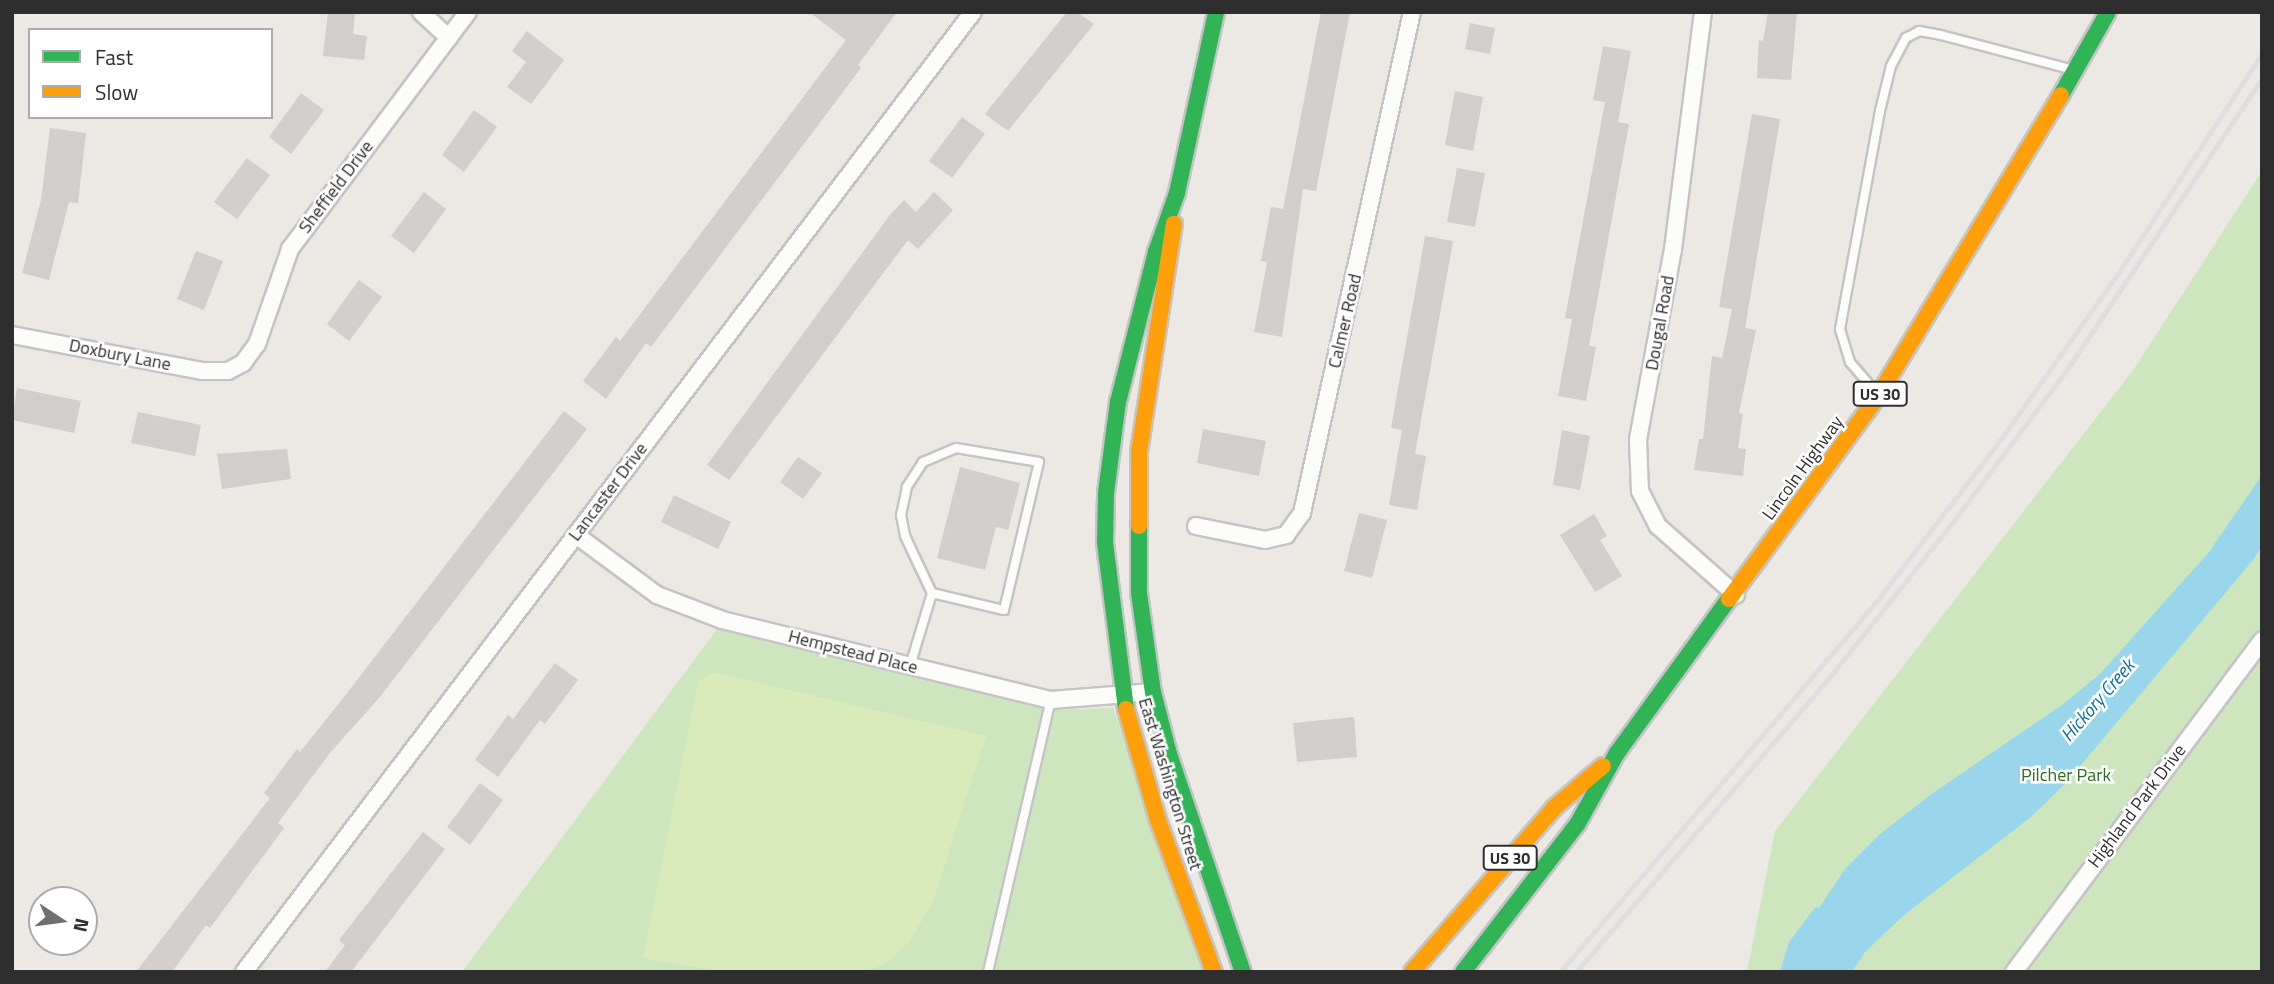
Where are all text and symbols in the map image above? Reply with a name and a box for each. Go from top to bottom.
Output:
legend [28,28,273,119]
text: Fast [95,41,133,73]
text: Slow [95,76,138,108]
street label: Sheffield Drive [294,136,378,238]
street label: Calmer Road [1324,272,1366,370]
street label: Dougal Road [1641,274,1679,372]
street label: Doxbury Lane [67,335,173,375]
road number: US 30 [1852,382,1908,406]
street label: Lincoln Highway [1758,412,1848,524]
street label: Lancaster Drive [564,439,652,545]
street label: Hempstead Place [786,625,920,679]
water label: Hickory Creek [2055,654,2139,746]
street label: East Washington Street [1133,695,1207,873]
street label: Highland Park Drive [2084,740,2190,872]
park label: Pilcher Park [2021,764,2111,786]
road number: US 30 [1482,846,1538,870]
north arrow [28,886,98,956]
text: N [66,916,98,935]

